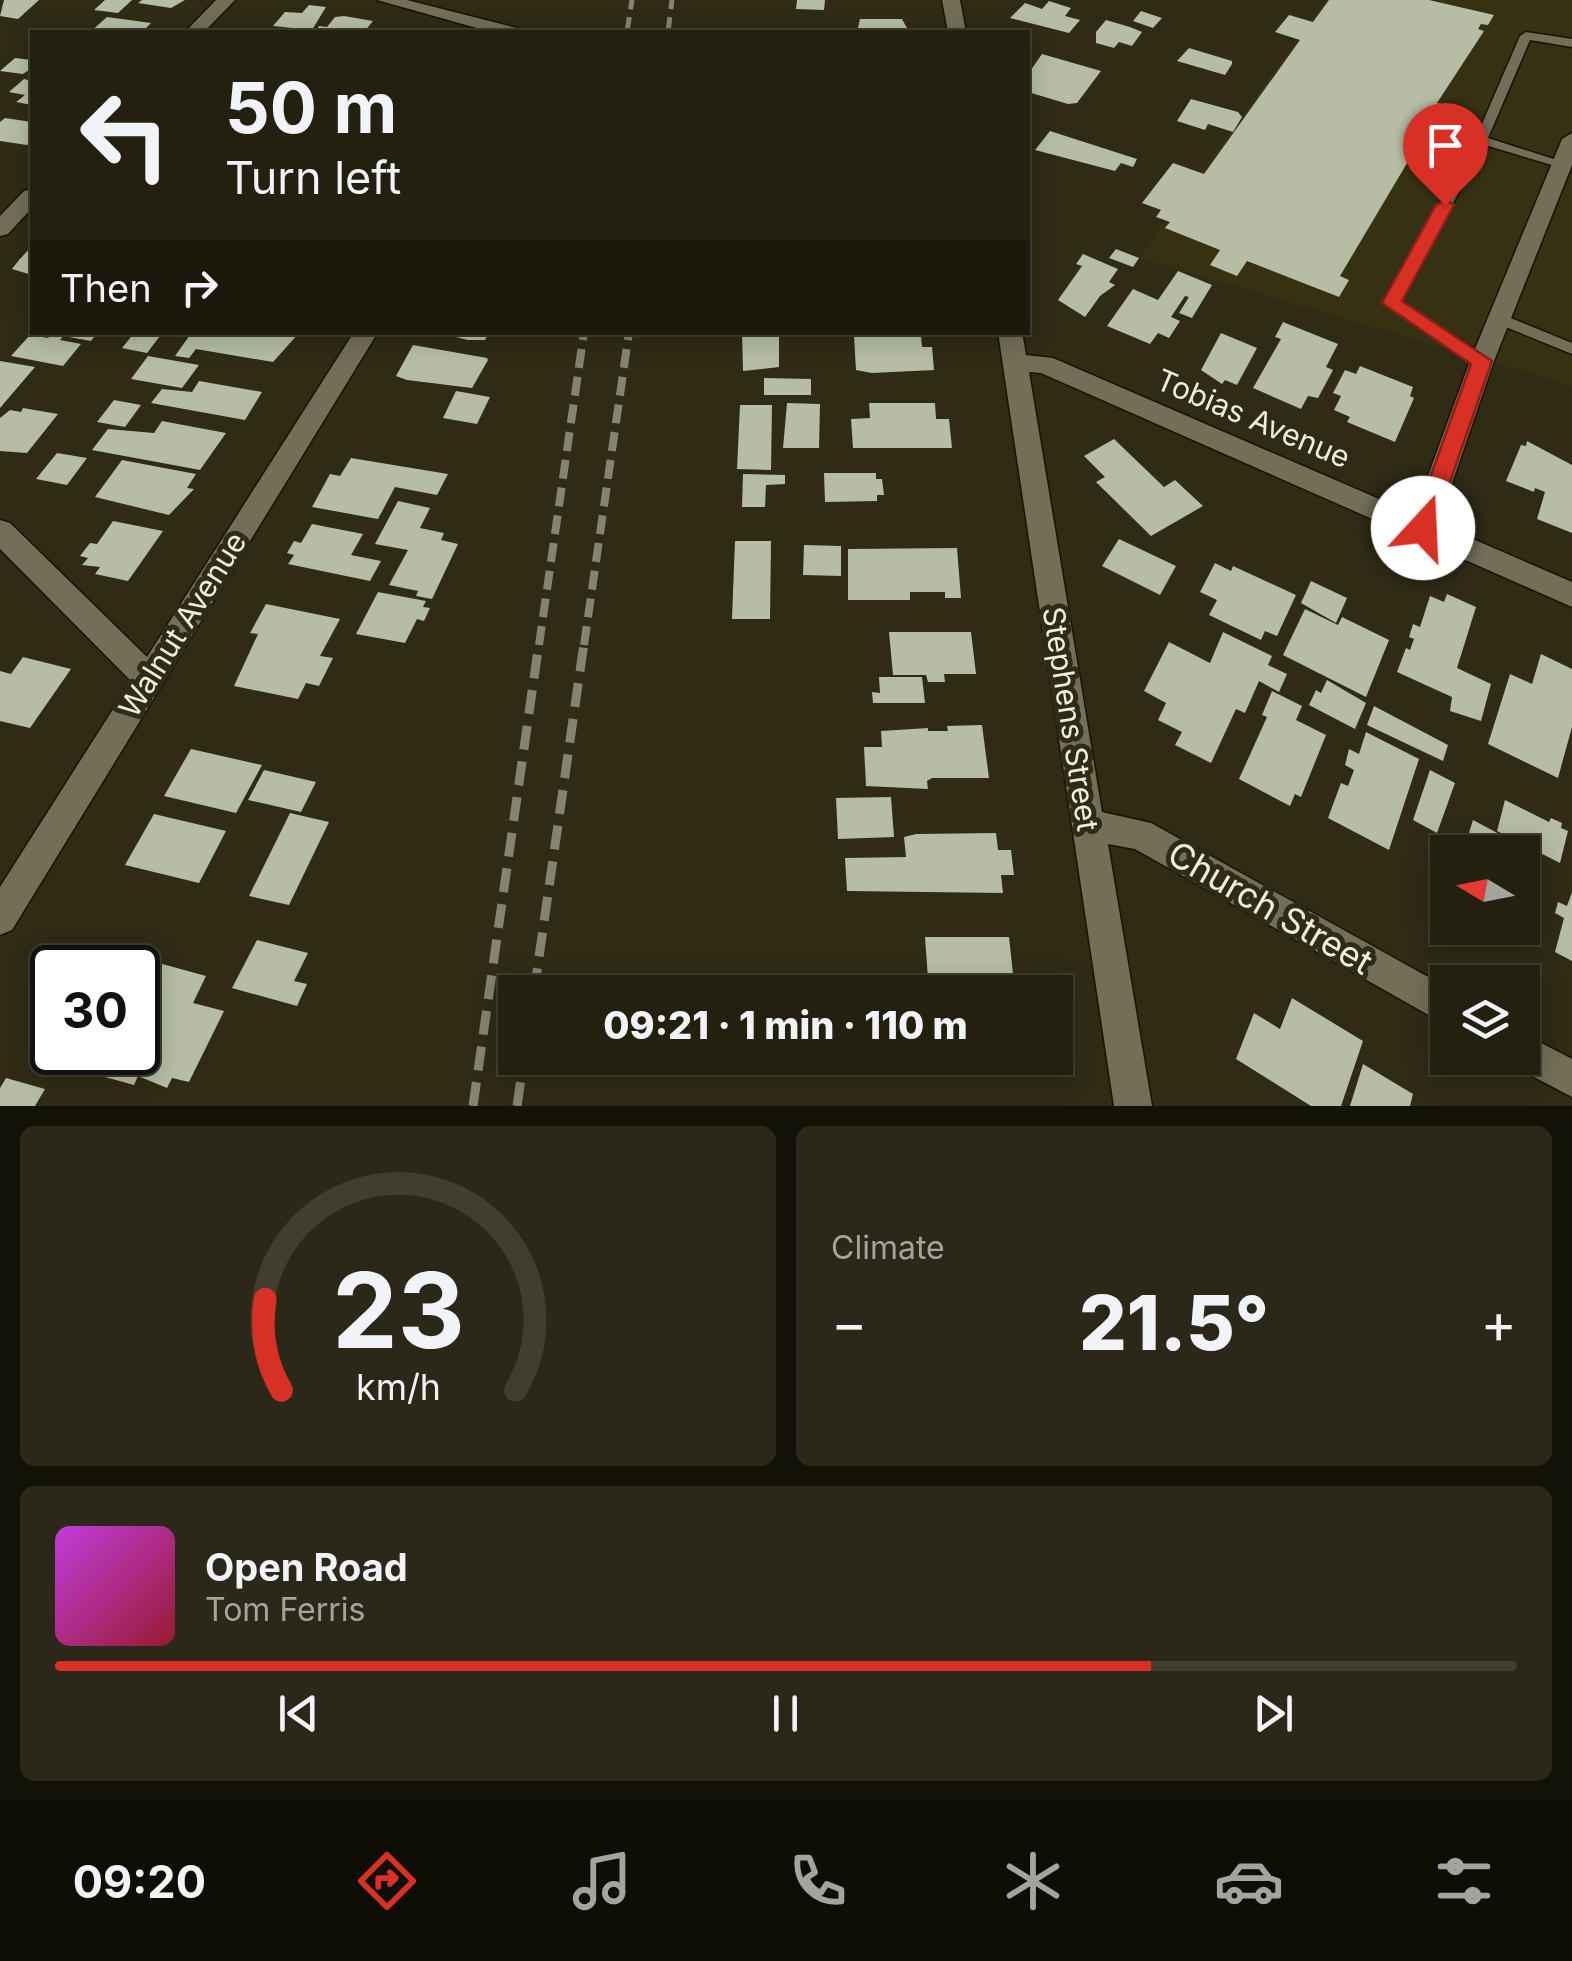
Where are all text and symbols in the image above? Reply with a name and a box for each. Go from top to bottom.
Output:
text: 50 m [225,65,397,150]
icon: left [60,70,190,200]
pin [1403,103,1488,206]
icon: arrive [1418,118,1473,173]
text: Turn left [225,150,401,205]
icon: right [172,260,227,315]
text: Then [60,265,152,311]
street label: Tobias Avenue [1151,361,1356,475]
position arrow [1371,476,1475,580]
street label: Walnut Avenue [111,525,253,724]
street label: Stephens Street [1035,604,1107,834]
street label: Church Street [1161,832,1380,983]
north arrow [1430,835,1540,945]
map controls [1430,835,1540,1075]
speed limit sign: 30 [30,945,160,1075]
button: layers [1430,965,1540,1075]
text: 09:21 · 1 min · 110 m [603,1002,968,1048]
text: Climate [831,1228,945,1267]
text: 23 [332,1247,464,1373]
text: 21.5° [1079,1277,1269,1368]
text: − [831,1290,867,1356]
text: + [1481,1290,1517,1356]
text: km/h [356,1365,440,1409]
text: Open Road [205,1544,408,1590]
text: Tom Ferris [205,1590,365,1629]
icon: previous [271,1686,326,1741]
icon: pause [758,1686,813,1741]
icon: next [1246,1686,1301,1741]
icon: directions [352,1846,422,1916]
icon: music [567,1846,637,1916]
icon: phone [783,1846,853,1916]
icon: climate [998,1846,1068,1916]
icon: car [1214,1846,1284,1916]
icon: filters [1429,1846,1499,1916]
text: 09:20 [73,1854,206,1909]

